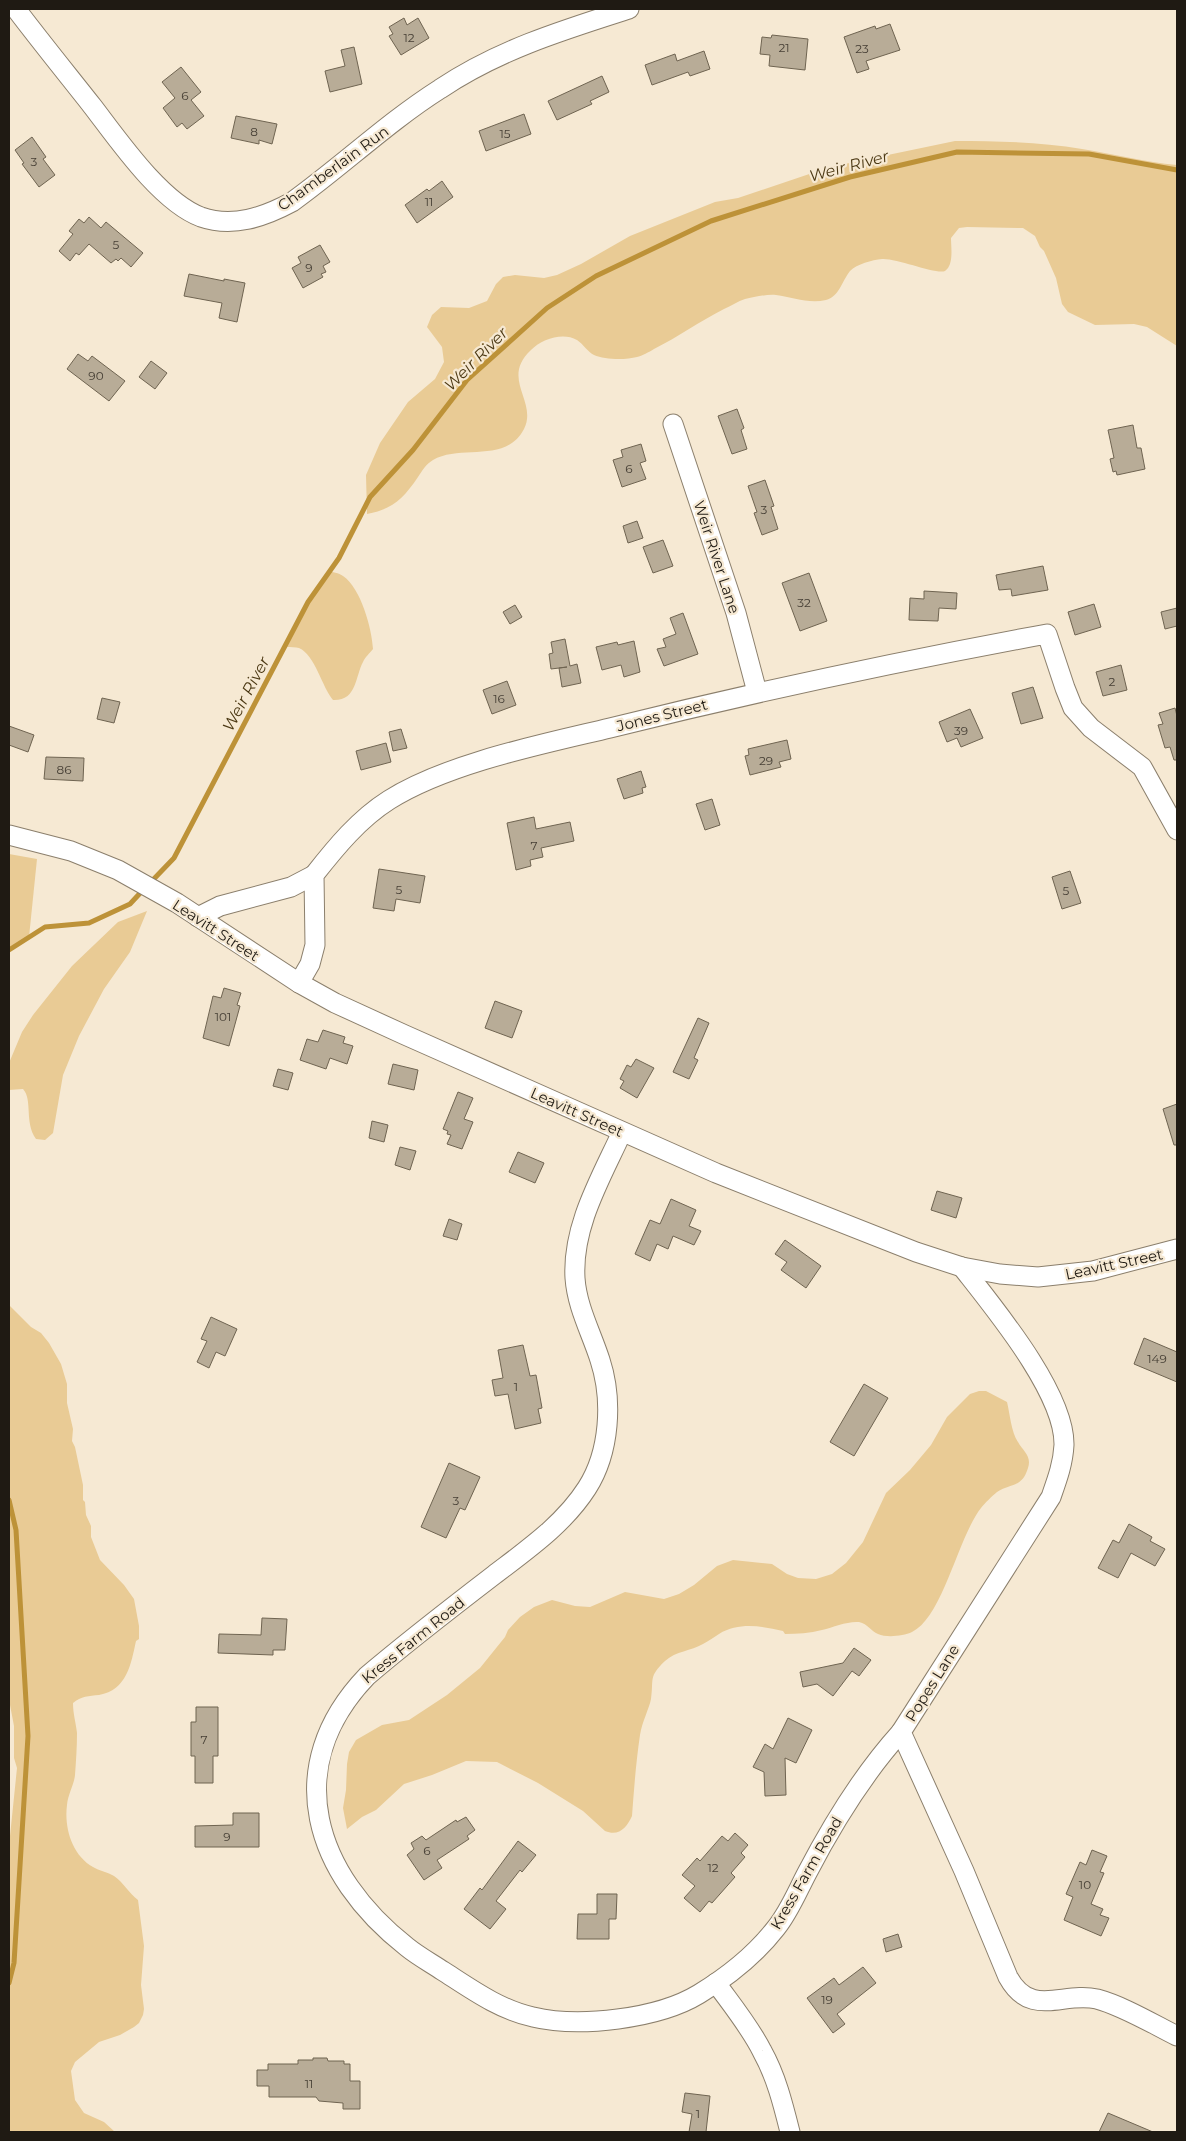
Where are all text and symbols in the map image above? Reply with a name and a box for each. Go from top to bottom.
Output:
house number: 12 [403,30,415,45]
house number: 21 [778,40,790,55]
house number: 23 [855,41,869,56]
house number: 6 [181,88,189,103]
street label: Chamberlain Run [274,121,392,215]
house number: 8 [250,124,258,139]
house number: 15 [499,126,511,141]
water label: Weir River [807,146,891,186]
house number: 3 [31,154,38,169]
house number: 11 [425,194,433,209]
house number: 5 [113,237,120,252]
house number: 9 [305,260,313,275]
water label: Weir River [440,323,512,395]
house number: 90 [88,368,104,383]
house number: 6 [625,461,633,476]
street label: Weir River Lane [690,498,744,616]
house number: 3 [761,502,768,517]
house number: 32 [797,595,811,610]
water label: Weir River [218,653,274,734]
house number: 2 [1109,674,1116,689]
house number: 16 [493,691,505,706]
street label: Jones Street [614,695,709,736]
house number: 39 [954,723,968,738]
house number: 29 [759,753,773,768]
house number: 86 [57,762,71,777]
house number: 7 [530,838,538,853]
house number: 5 [396,882,403,897]
house number: 5 [1063,883,1070,898]
street label: Leavitt Street [169,895,263,965]
house number: 101 [215,1009,231,1024]
street label: Leavitt Street [528,1083,626,1141]
street label: Leavitt Street [1063,1244,1165,1284]
house number: 149 [1147,1351,1167,1366]
house number: 1 [514,1379,518,1394]
house number: 3 [453,1493,460,1508]
street label: Kress Farm Road [358,1593,468,1687]
street label: Popes Lane [901,1641,963,1725]
house number: 7 [200,1732,208,1747]
street label: Kress Farm Road [766,1813,846,1933]
house number: 9 [223,1829,231,1844]
house number: 6 [423,1843,431,1858]
house number: 12 [707,1860,719,1875]
house number: 10 [1079,1877,1091,1892]
house number: 19 [821,1992,833,2007]
house number: 11 [305,2076,313,2091]
house number: 1 [696,2106,700,2121]

